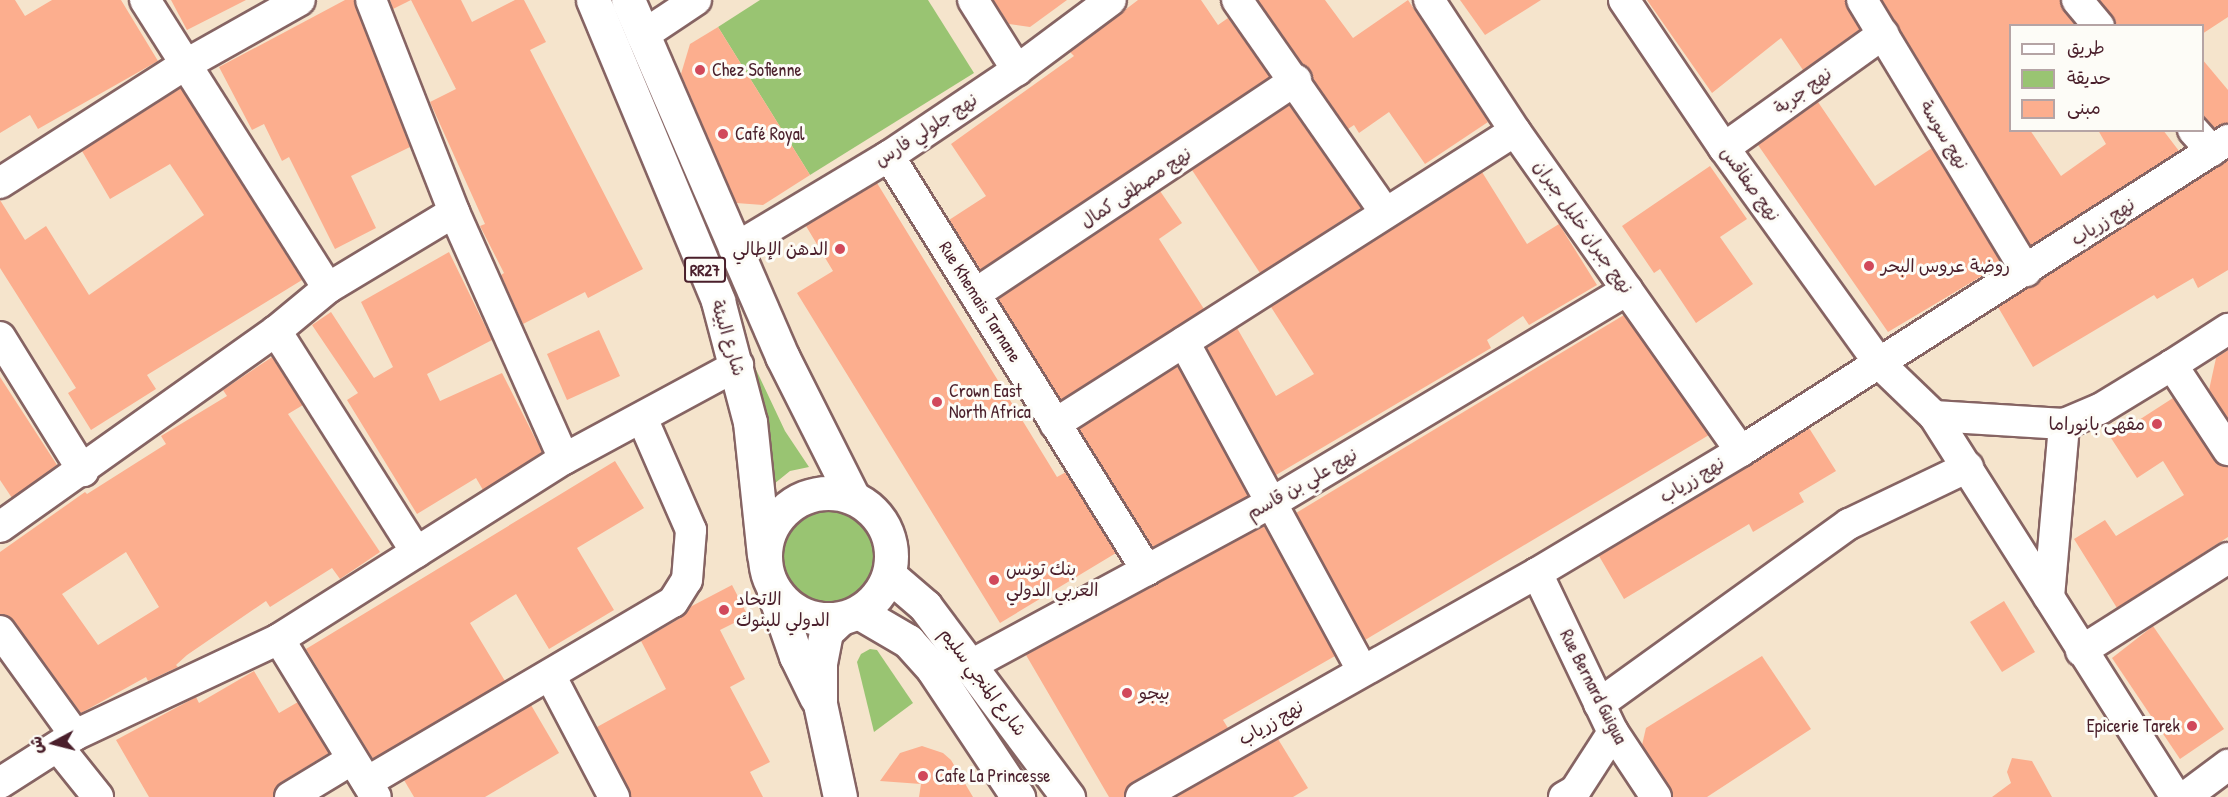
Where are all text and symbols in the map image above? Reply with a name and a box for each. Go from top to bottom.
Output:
legend [2009,24,2204,132]
text: طريق [2067,35,2105,60]
place label: Chez Sofienne [712,59,802,81]
marker: Chez Sofienne [693,63,707,77]
street label: نهج جربة [1770,63,1836,119]
text: حديقة [2067,65,2111,90]
street label: نهج جلولي فارس [871,89,981,171]
text: مبنى [2067,95,2101,120]
street label: نهج سوسة [1915,97,1973,173]
place label: Café Royal [735,123,805,145]
marker: Café Royal [716,127,730,141]
street label: نهج صفاقس [1716,142,1784,226]
street label: نهج مصطفى كمال [1076,143,1196,233]
street label: نهج جبران خليل جبران [1529,156,1637,298]
street label: نهج زرياب [2067,193,2139,251]
place label: الدهن الإطالي [733,238,828,260]
street label: Rue Khemais Tarnane [934,238,1026,366]
marker: الدهن الإطالي [833,242,847,256]
place label: روضة عروس البحر [1881,255,2010,277]
road number: RR27 [684,257,726,283]
marker: روضة عروس البحر [1862,259,1876,273]
street label: شارع البيئة [706,297,750,379]
place label: Crown East North Africa [949,381,1031,424]
marker: Crown East North Africa [930,395,944,409]
place label: مقهى بانوراما [2049,413,2145,435]
marker: مقهى بانوراما [2150,417,2164,431]
street label: نهج علي بن قاسم [1243,444,1361,524]
street label: نهج زرياب [1656,452,1728,508]
place label: بنك تونس العربي الدولي [1006,559,1098,602]
marker: بنك تونس العربي الدولي [987,573,1001,587]
place label: الاتحاد الدولي للبنوك [736,589,830,632]
marker: الاتحاد الدولي للبنوك [717,603,731,617]
street label: شارع المنجي سليم [935,624,1031,740]
street label: Rue Bernard Guigua [1555,626,1631,748]
place label: بيجو [1139,682,1170,704]
marker: بيجو [1120,686,1134,700]
street label: نهج زرياب [1235,696,1307,750]
north arrow [24,713,84,773]
place label: Epicerie Tarek [2087,715,2180,737]
marker: Epicerie Tarek [2185,719,2199,733]
text: ش [24,735,48,755]
place label: Cafe La Princesse [935,765,1051,787]
marker: Cafe La Princesse [916,769,930,783]

